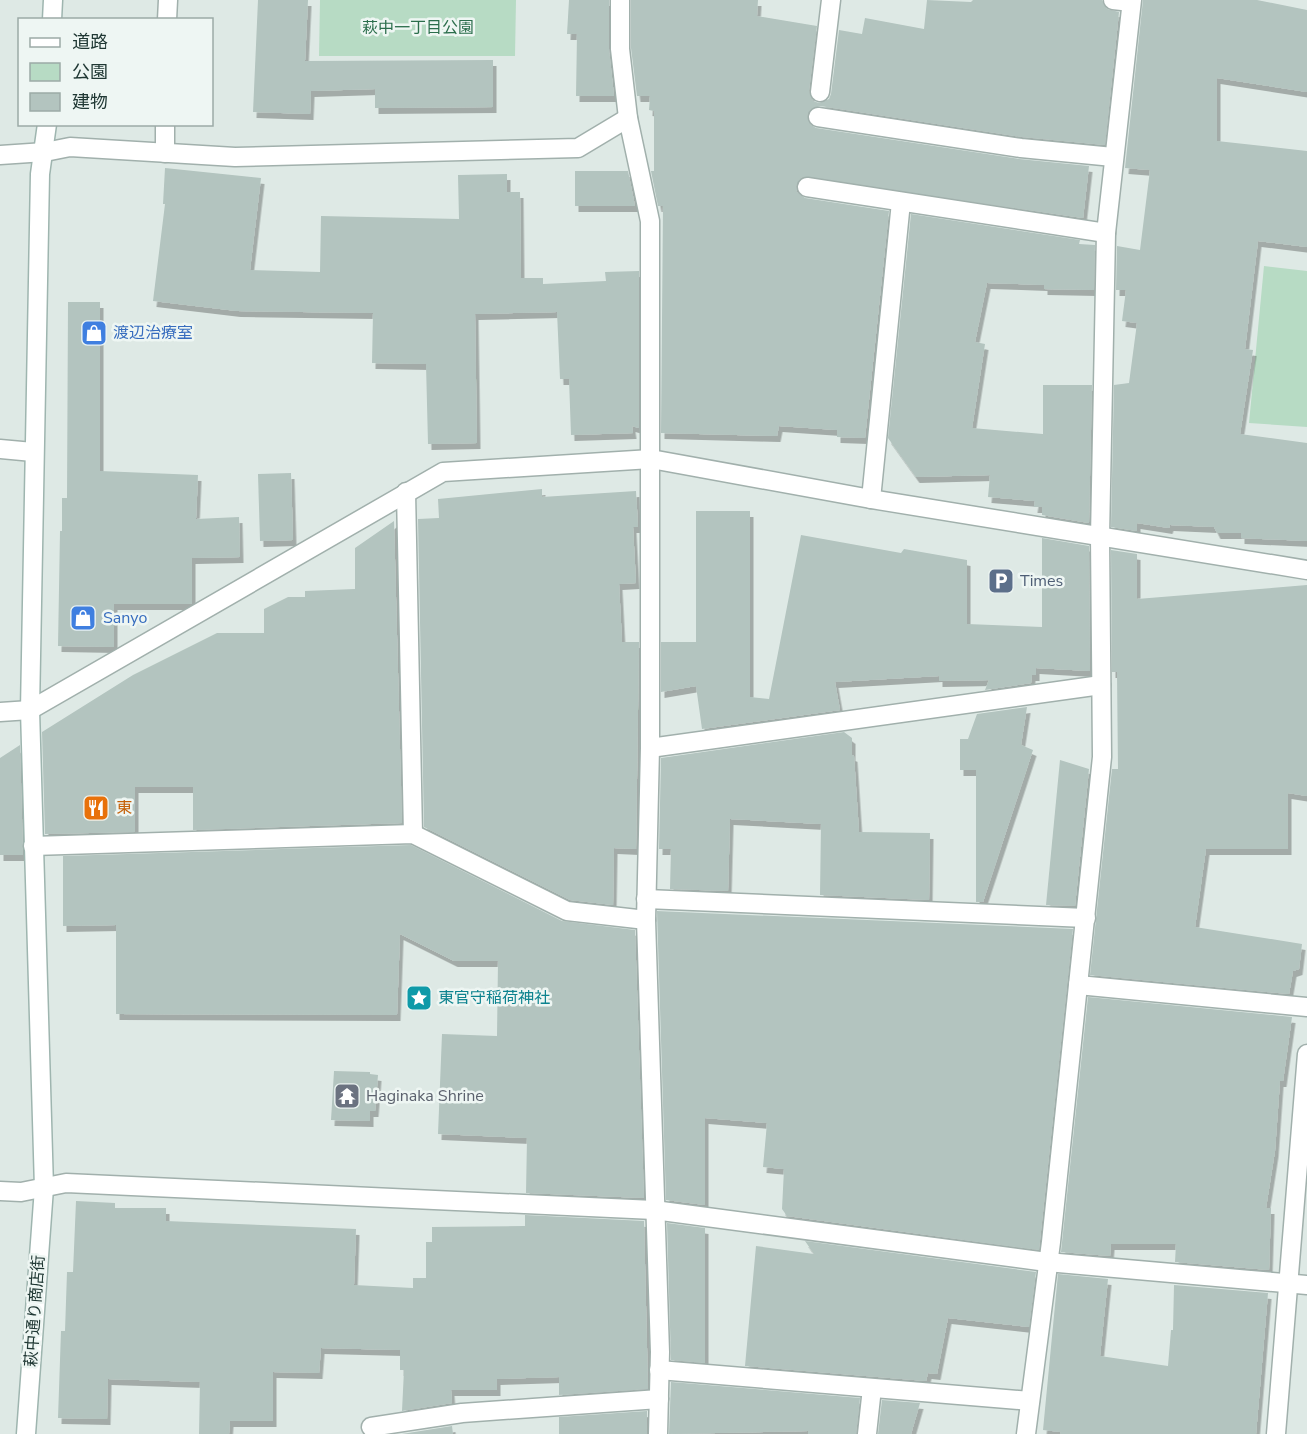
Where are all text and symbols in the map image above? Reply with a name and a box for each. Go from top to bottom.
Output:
park label: 萩中一丁目公園 [362,17,474,39]
legend [18,18,213,126]
text: 道路 [72,30,108,54]
text: 公園 [72,60,108,84]
text: 建物 [72,90,108,114]
shop icon: 渡辺治療室 [79,318,109,348]
place label: 渡辺治療室 [113,322,193,344]
parking icon: Times [986,566,1016,596]
place label: Times [1020,570,1063,592]
shop icon: Sanyo [68,603,98,633]
place label: Sanyo [103,607,147,629]
restaurant icon: 東 [81,793,111,823]
place label: 東 [116,797,132,819]
place icon: 東官守稲荷神社 [404,983,434,1013]
place label: 東官守稲荷神社 [438,987,550,1009]
temple icon: Haginaka Shrine [332,1081,362,1111]
place label: Haginaka Shrine [366,1085,484,1107]
street label: 萩中通り商店街 [20,1254,50,1368]

